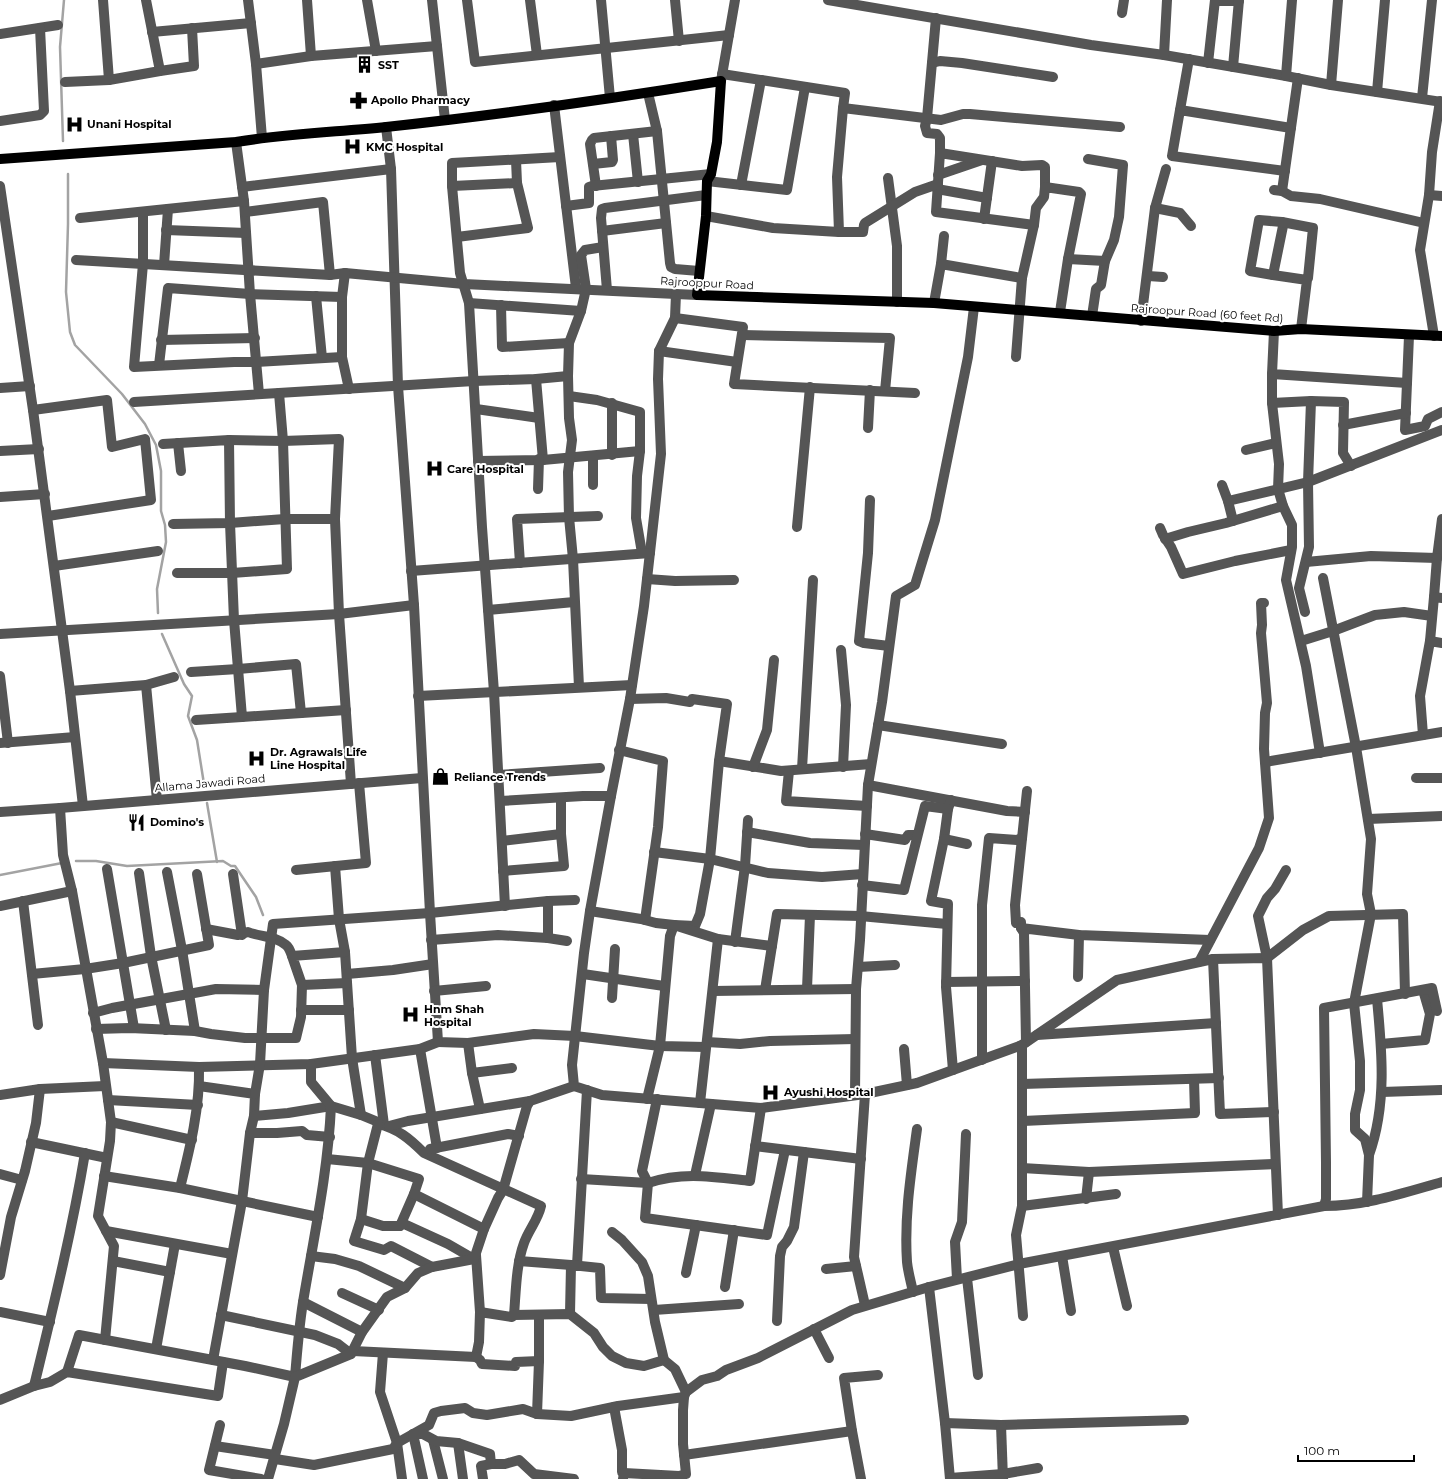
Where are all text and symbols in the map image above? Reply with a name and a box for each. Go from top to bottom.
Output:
building icon: SST [355,55,375,75]
place label: SST [378,58,399,72]
pharmacy icon: Apollo Pharmacy [348,90,368,110]
place label: Apollo Pharmacy [370,93,470,107]
hospital icon: Unani Hospital [64,114,84,134]
place label: Unani Hospital [87,117,172,131]
hospital icon: KMC Hospital [343,137,363,157]
place label: KMC Hospital [366,140,443,154]
street label: Rajrooppur Road [660,274,754,292]
street label: Rajroopur Road (60 feet Rd) [1130,301,1284,325]
hospital icon: Care Hospital [424,459,444,479]
place label: Care Hospital [447,462,524,476]
place label: Dr. Agrawals Life Line Hospital [270,745,367,772]
hospital icon: Dr. Agrawals Life Line Hospital [247,748,267,768]
shop icon: Reliance Trends [431,767,451,787]
place label: Reliance Trends [454,770,546,784]
street label: Allama Jawadi Road [154,771,266,795]
restaurant icon: Domino's [127,812,147,832]
place label: Domino's [150,815,204,829]
place label: Hnm Shah Hospital [424,1002,484,1029]
hospital icon: Hnm Shah Hospital [401,1005,421,1025]
hospital icon: Ayushi Hospital [761,1082,781,1102]
place label: Ayushi Hospital [783,1085,874,1099]
scale bar [1298,1437,1414,1463]
text: 100 m [1304,1443,1340,1458]

